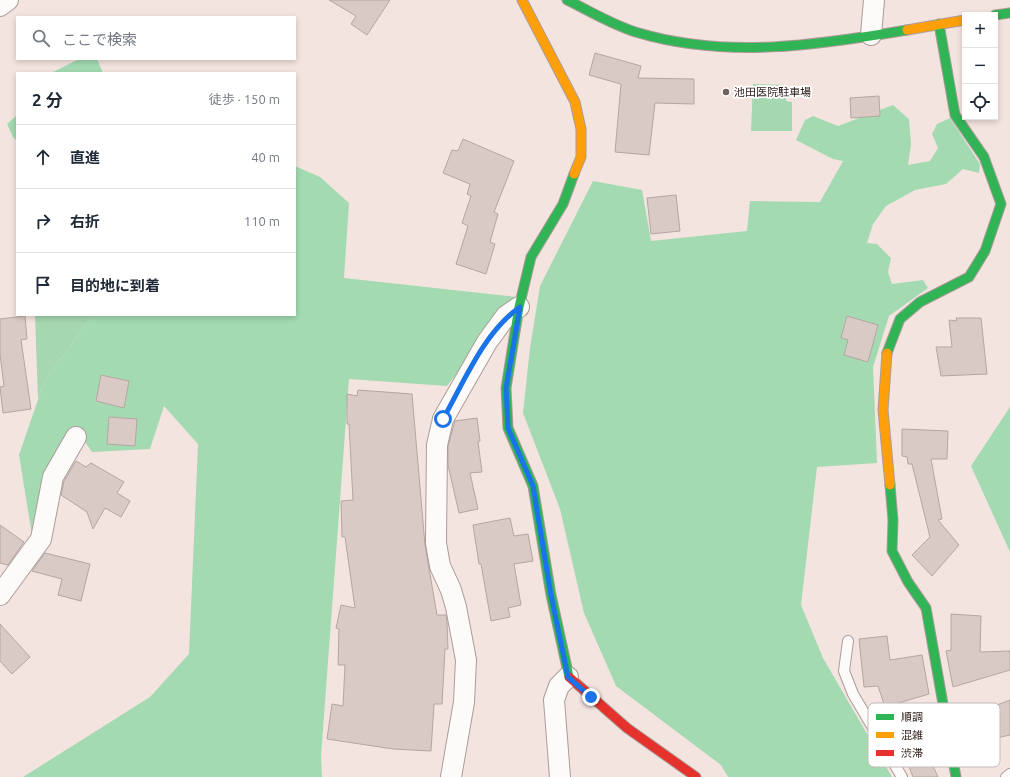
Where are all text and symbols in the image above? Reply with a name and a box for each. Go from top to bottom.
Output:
map controls [962,12,998,120]
button: + [962,12,998,48]
search box [16,16,296,60]
icon: search [30,27,52,49]
text: ここで検索 [62,31,137,48]
button: − [962,48,998,84]
button: locate [962,84,998,120]
place label: 池田医院駐車場 [734,86,811,98]
marker: 池田医院駐車場 [721,87,731,97]
text: 2 分 [32,90,63,109]
text: 徒歩 · 150 m [209,92,280,106]
icon: ahead [32,146,54,168]
text: 直進 [70,149,100,166]
text: 40 m [251,150,280,164]
icon: right [32,210,54,232]
text: 右折 [70,213,100,230]
text: 110 m [244,214,280,228]
icon: arrive [32,274,54,296]
text: 目的地に到着 [70,277,160,294]
route start [434,410,452,428]
route end [582,688,600,706]
legend [868,703,1000,767]
text: 順調 [901,711,923,723]
text: 混雑 [901,729,923,741]
text: 渋滞 [901,747,923,759]

